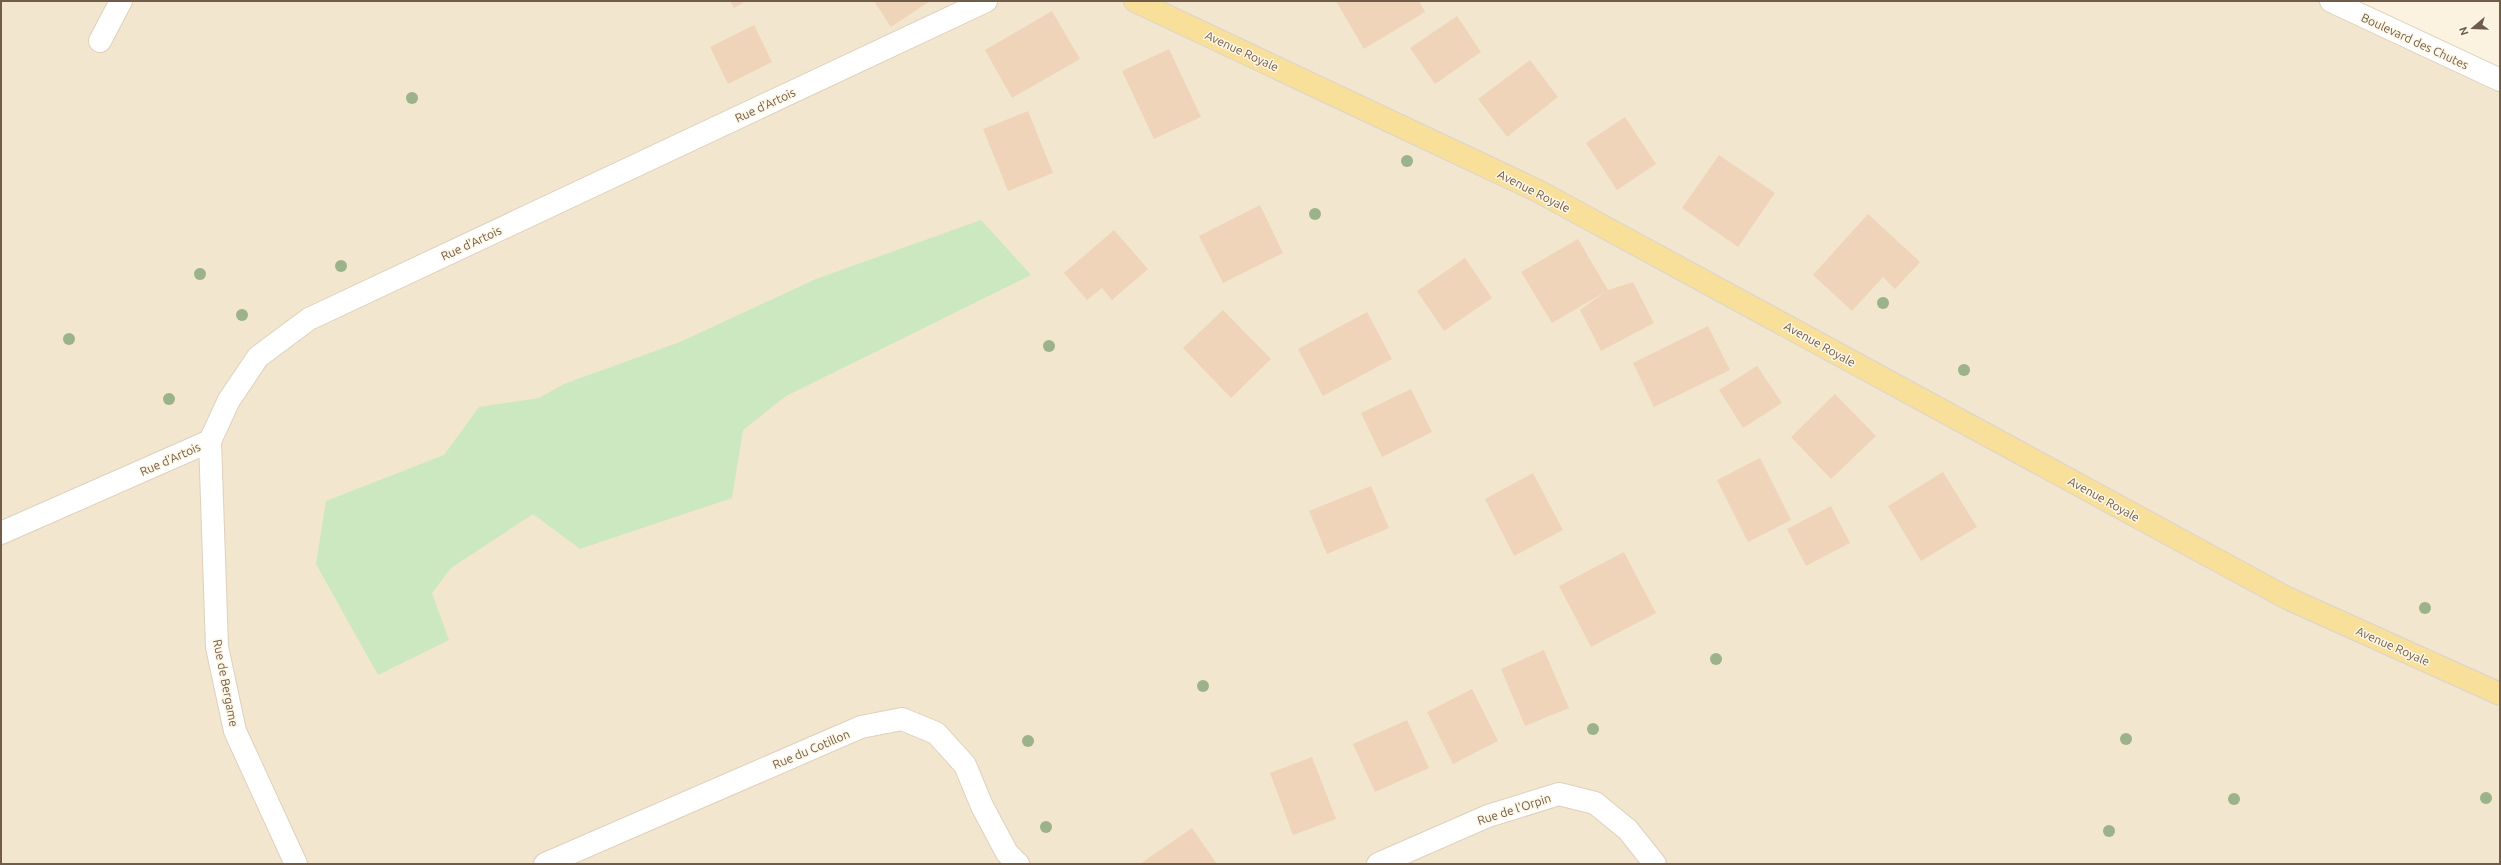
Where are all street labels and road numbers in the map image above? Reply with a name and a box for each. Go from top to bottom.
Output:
street label: Boulevard des Chutes [2359,10,2471,72]
street label: Avenue Royale [1203,28,1281,74]
street label: Rue d'Artois [733,85,797,125]
street label: Avenue Royale [1496,167,1572,215]
street label: Rue d'Artois [439,223,503,263]
street label: Avenue Royale [1782,319,1858,369]
street label: Rue d'Artois [138,440,202,478]
street label: Avenue Royale [2066,474,2142,524]
street label: Avenue Royale [2354,624,2432,668]
street label: Rue de Bergame [211,638,241,728]
street label: Rue du Cotillon [770,727,852,771]
street label: Rue de l'Orpin [1476,791,1552,827]

